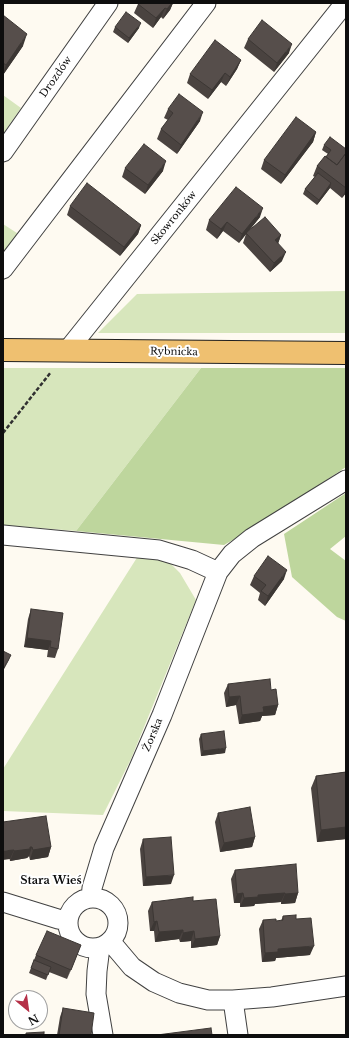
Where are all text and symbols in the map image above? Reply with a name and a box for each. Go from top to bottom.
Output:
street label: Drozdów [38,54,74,100]
street label: Skowronków [149,189,199,247]
street label: Rybnicka [150,346,198,358]
street label: Żorska [141,716,165,754]
district label: Stara Wieś [20,874,82,888]
north arrow [8,990,48,1030]
text: N [25,1011,41,1028]

